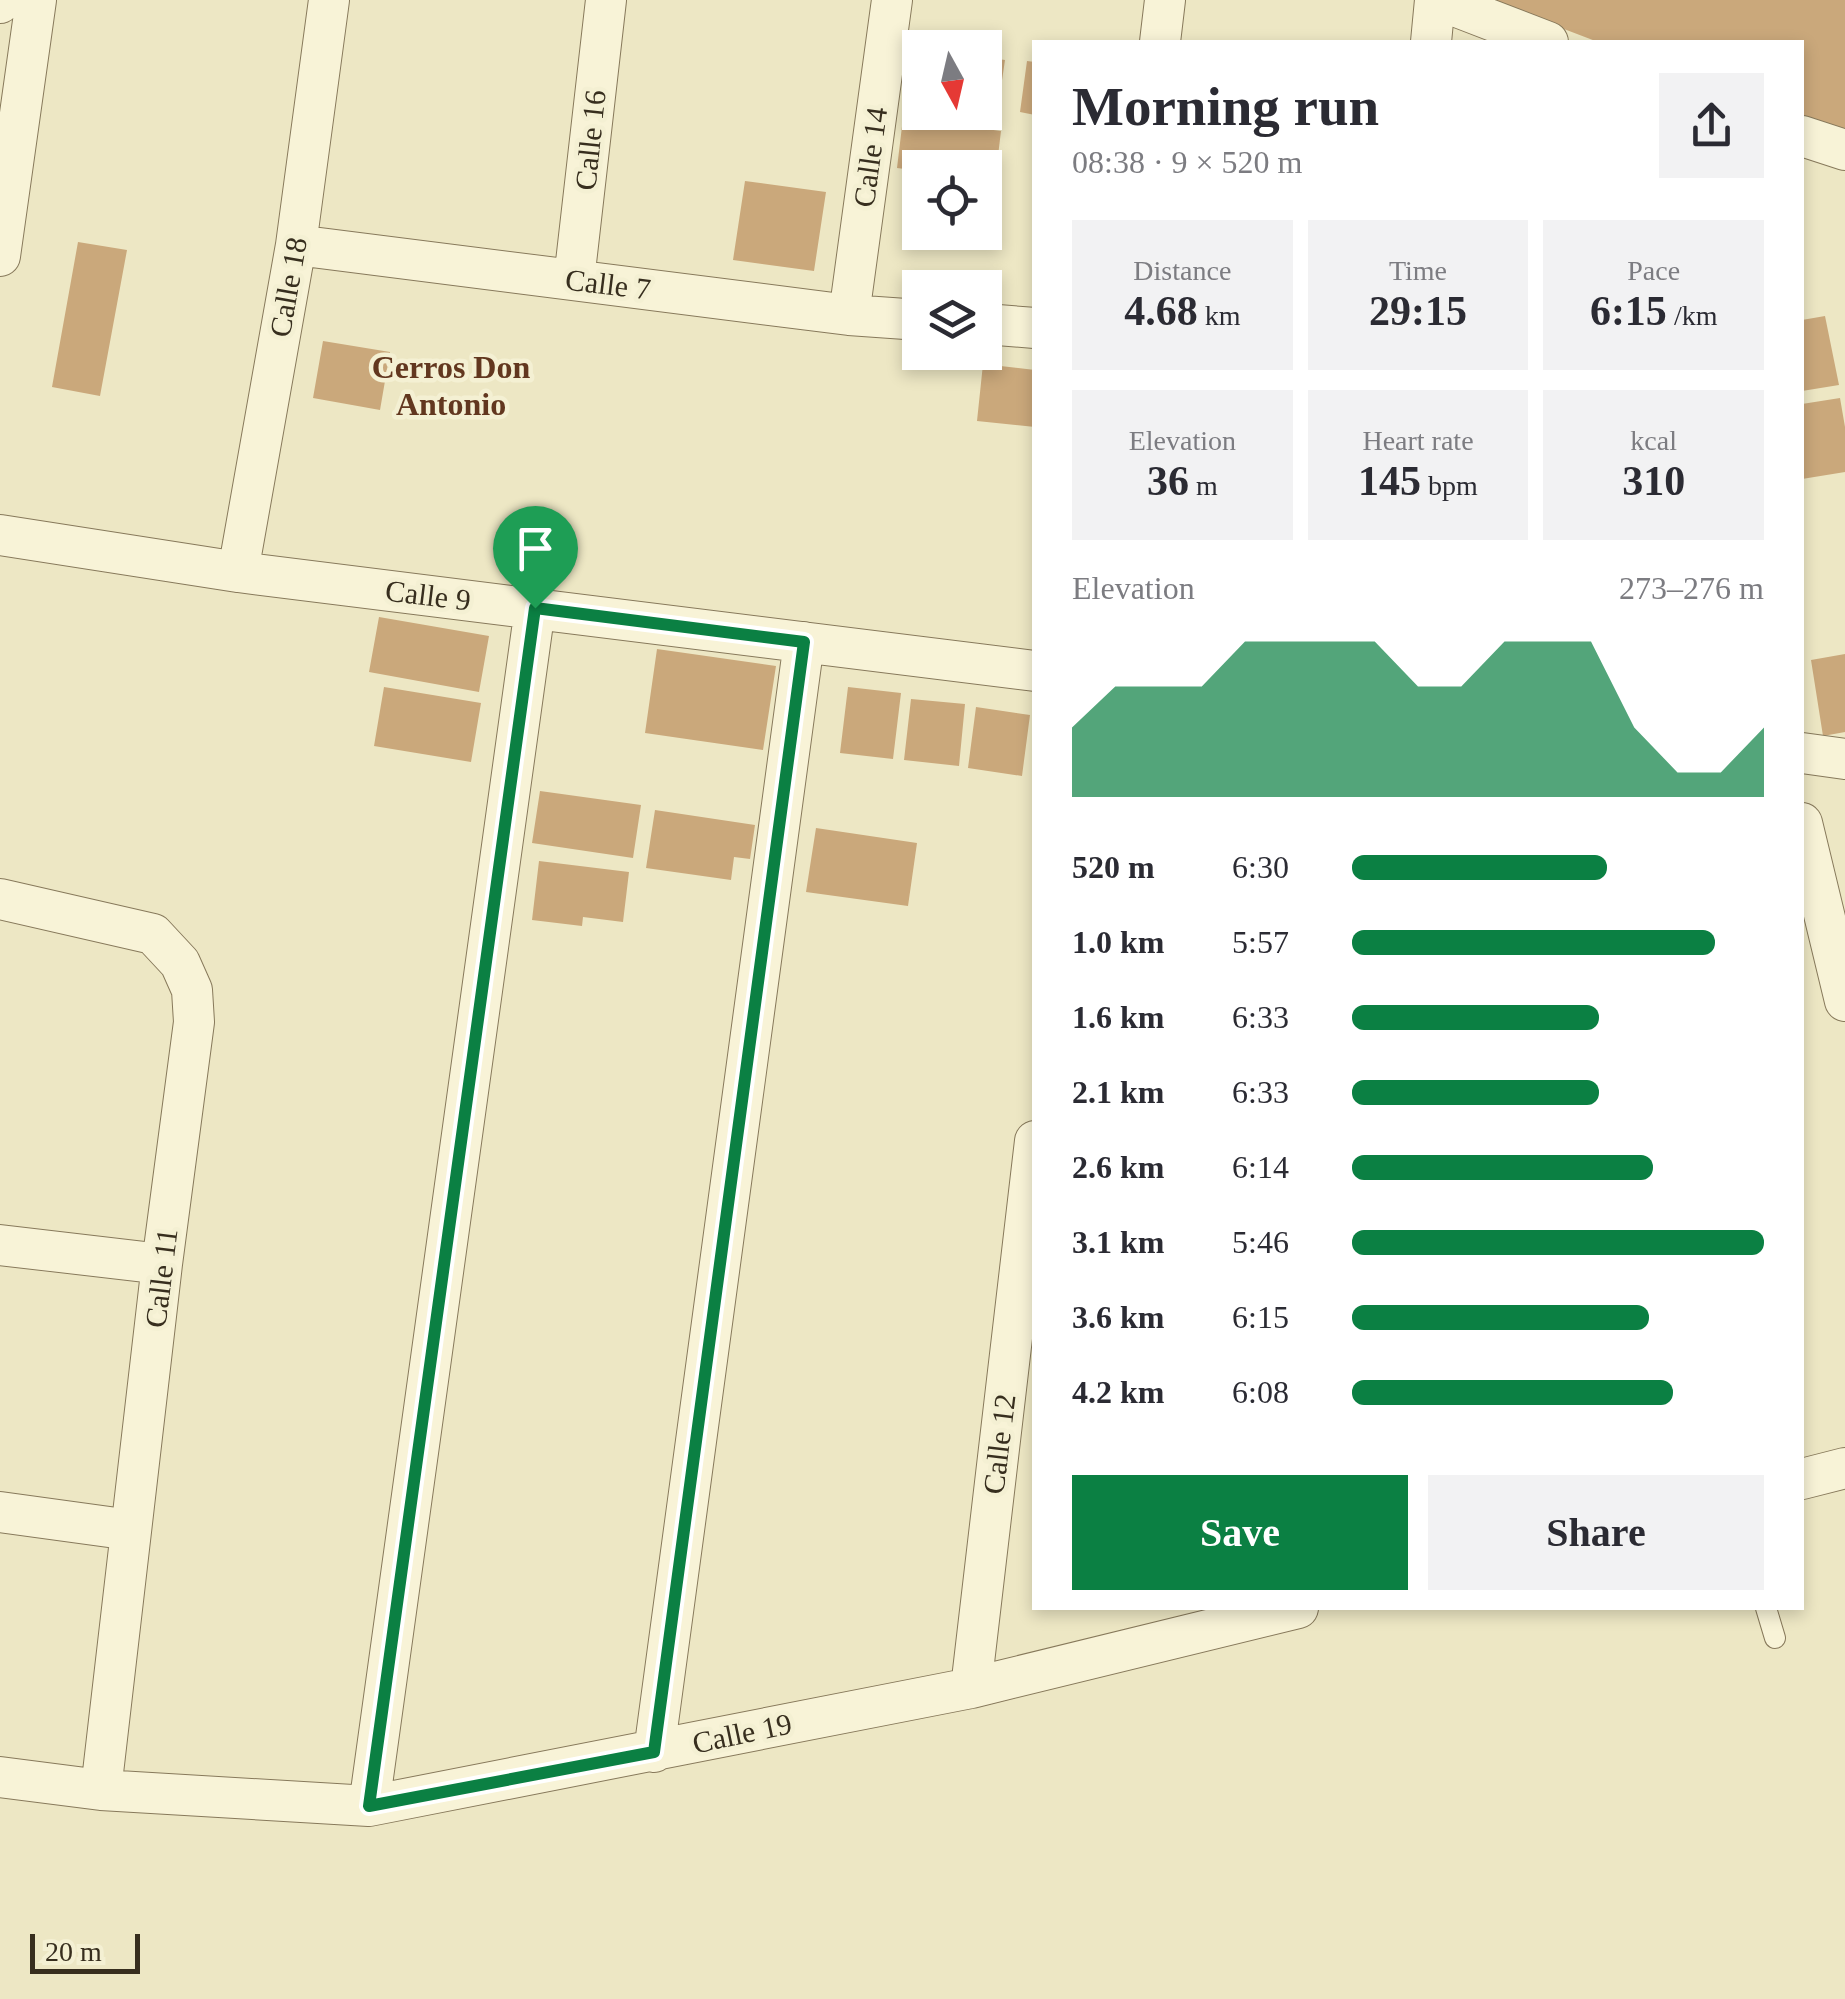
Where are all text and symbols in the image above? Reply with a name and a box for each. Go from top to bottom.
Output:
north arrow [902,30,1002,130]
map controls [902,30,1002,370]
button: share [1659,73,1764,178]
text: Morning run [1072,76,1379,137]
street label: Calle 16 [568,88,612,192]
street label: Calle 14 [847,105,893,209]
text: 08:38 · 9 × 520 m [1072,144,1302,180]
button: locate [902,150,1002,250]
street label: Calle 18 [263,234,313,340]
text: Distance [1133,255,1231,286]
text: Time [1389,255,1447,286]
text: Pace [1627,255,1680,286]
street label: Calle 7 [563,262,653,306]
button: layers [902,270,1002,370]
text: 4.68 [1124,288,1198,334]
text: 29:15 [1369,288,1467,334]
text: 6:15 [1590,288,1667,334]
text: km [1198,300,1240,331]
text: /km [1667,300,1717,331]
district label: Cerros Don Antonio [372,349,530,422]
text: Elevation [1129,425,1236,456]
text: Heart rate [1362,425,1474,456]
text: kcal [1630,425,1677,456]
text: 36 [1147,458,1189,504]
text: 145 [1358,458,1421,504]
text: 310 [1622,458,1685,504]
text: m [1189,470,1218,501]
text: bpm [1421,470,1478,501]
pin [493,506,578,609]
icon: arrive [508,521,563,576]
text: Elevation [1072,570,1195,606]
text: 273–276 m [1619,570,1764,606]
street label: Calle 9 [383,573,473,617]
text: 520 m [1072,849,1155,885]
text: 6:30 [1232,849,1289,885]
text: 1.0 km [1072,924,1164,960]
text: 5:57 [1232,924,1289,960]
text: 1.6 km [1072,999,1164,1035]
text: 6:33 [1232,999,1289,1035]
text: 2.1 km [1072,1074,1164,1110]
text: 6:33 [1232,1074,1289,1110]
text: 2.6 km [1072,1149,1164,1185]
text: 6:14 [1232,1149,1289,1185]
text: 3.1 km [1072,1224,1164,1260]
text: 5:46 [1232,1224,1289,1260]
street label: Calle 11 [139,1227,183,1329]
text: 3.6 km [1072,1299,1164,1335]
text: 6:15 [1232,1299,1289,1335]
text: 4.2 km [1072,1374,1164,1410]
text: 6:08 [1232,1374,1289,1410]
street label: Calle 12 [976,1392,1022,1496]
button: Save [1072,1475,1408,1590]
button: Share [1428,1475,1764,1590]
street label: Calle 19 [689,1706,795,1760]
scale bar [30,1929,140,1974]
text: 20 m [45,1936,102,1967]

